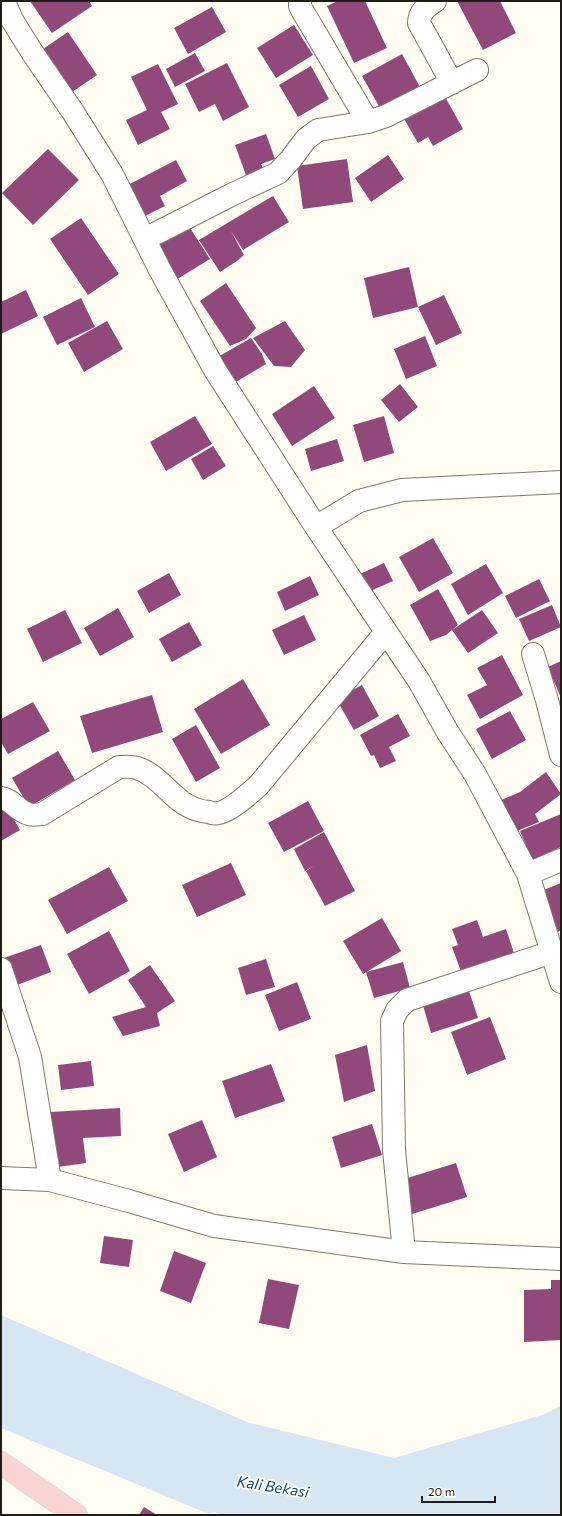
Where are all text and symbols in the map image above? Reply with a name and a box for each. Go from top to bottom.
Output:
water label: Kali Bekasi [236,1471,311,1501]
scale bar [422,1478,495,1504]
text: 20 m [428,1484,455,1498]

